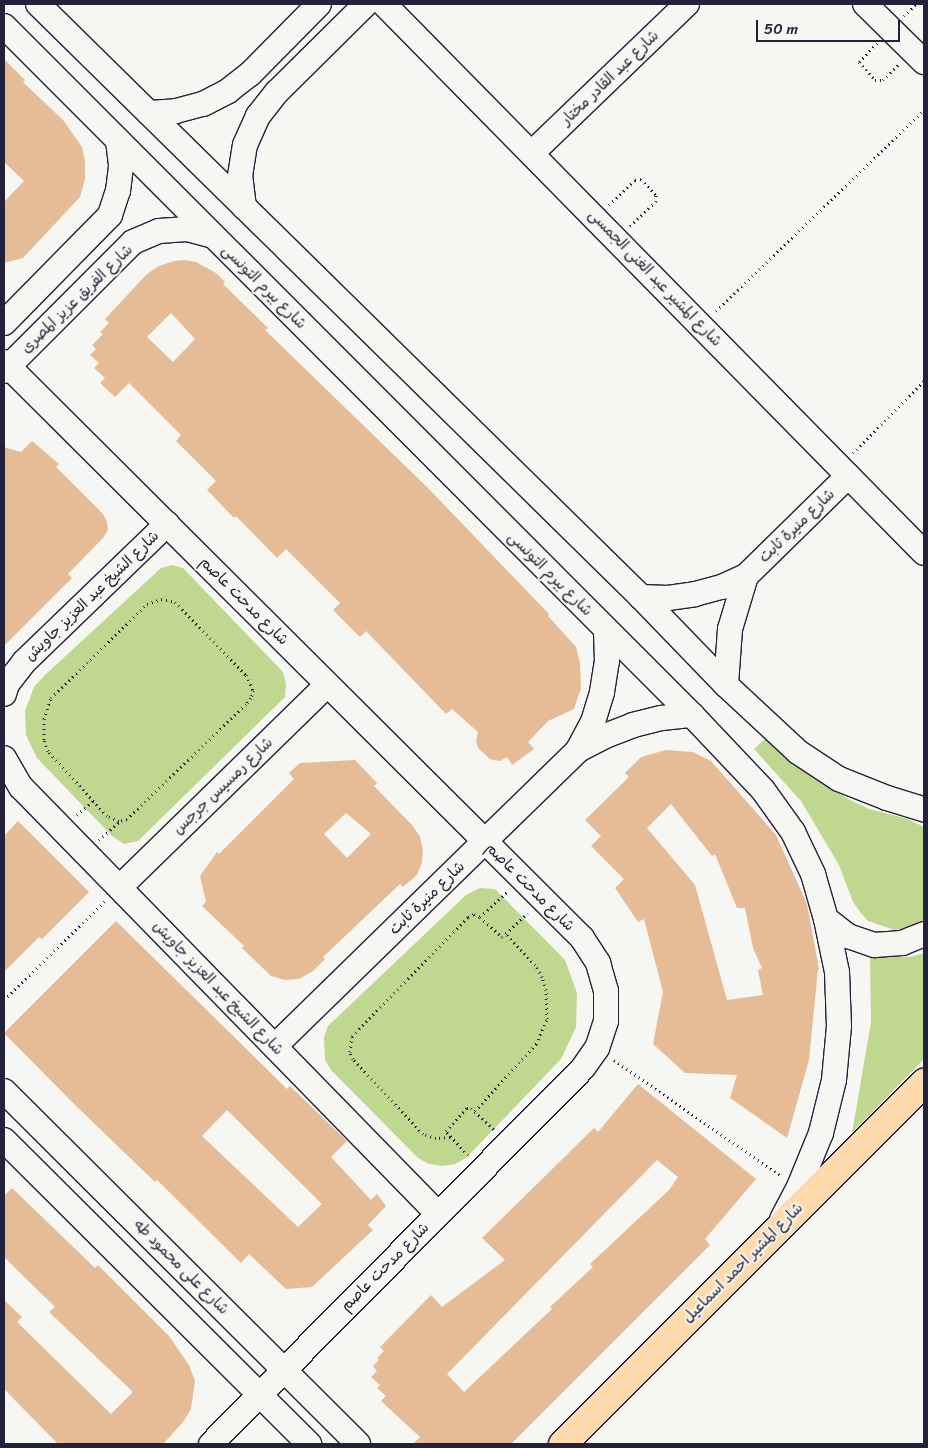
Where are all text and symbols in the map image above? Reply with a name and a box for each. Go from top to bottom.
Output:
scale bar [758,10,902,42]
text: 50 m [764,16,798,42]
street label: شارع عبد القادر مختار [557,27,663,129]
street label: شارع المشير عبد الغنى الجمسى [585,206,725,350]
street label: شارع الفريق عزيز المصرى [17,241,137,357]
street label: شارع بيرم التونسى [218,241,310,333]
street label: شارع منيرة ثابت [755,485,839,567]
street label: شارع الشيخ عبد العزيز جاويش [21,527,163,665]
street label: شارع بيرم التونسى [504,528,596,620]
street label: شارع مدحت عاصم [196,553,292,649]
street label: شارع رمسيس جرجس [169,734,277,838]
street label: شارع مدحت عاصم [482,839,578,935]
street label: شارع منيرة ثابت [385,857,469,939]
street label: شارع الشيخ عبد العزيز جاويش [149,917,287,1059]
street label: شارع المشير احمد اسماعيل [679,1199,807,1327]
street label: شارع على محمود طه [130,1216,232,1318]
street label: شارع مدحت عاصم [337,1219,433,1315]

